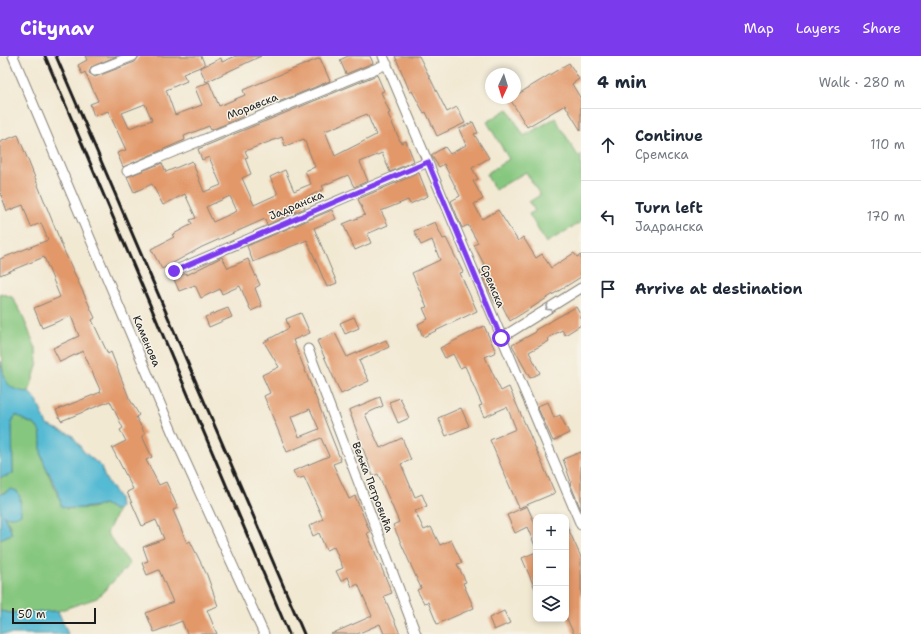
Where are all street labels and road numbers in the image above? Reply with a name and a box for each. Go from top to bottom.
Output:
street label: Моравска [224,89,280,124]
street label: Јадранска [267,187,326,224]
street label: Сремска [477,262,508,310]
street label: Каменова [129,313,164,369]
street label: Вељка Петровића [348,440,397,535]

